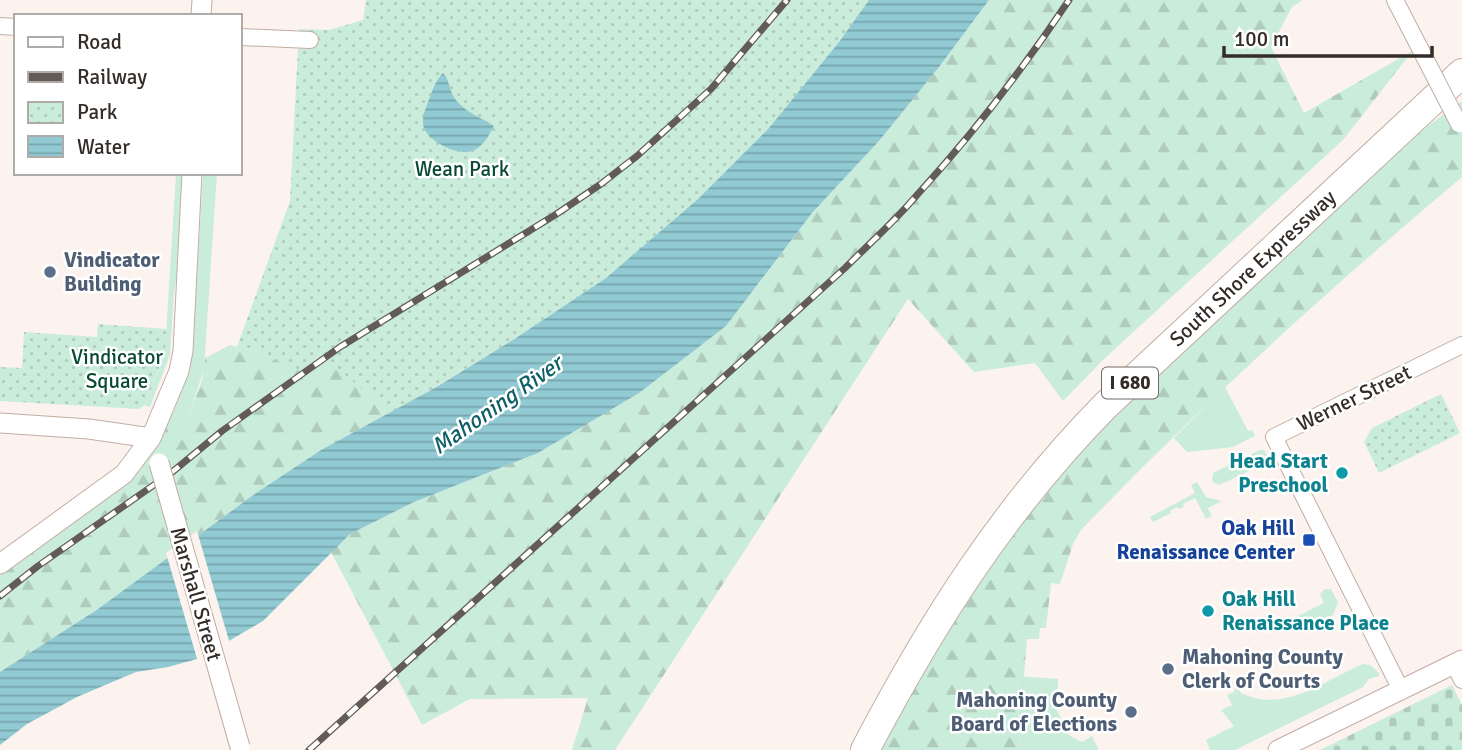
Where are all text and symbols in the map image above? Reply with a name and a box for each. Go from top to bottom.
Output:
legend [14,14,242,175]
scale bar [1224,14,1432,58]
text: 100 m [1234,26,1289,52]
text: Road [77,29,122,55]
text: Railway [77,64,147,90]
text: Park [77,99,118,125]
text: Water [77,134,130,160]
park label: Wean Park [415,156,510,182]
street label: South Shore Expressway [1164,184,1341,352]
place label: Vindicator Building [64,247,160,297]
marker: Vindicator Building [42,264,58,280]
park label: Vindicator Square [71,344,163,394]
water label: Mahoning River [426,347,571,461]
street label: Werner Street [1292,359,1416,437]
road number: I 680 [1102,368,1158,398]
place label: Head Start Preschool [1229,448,1328,498]
marker: Head Start Preschool [1334,465,1350,481]
place label: Oak Hill Renaissance Center [1117,515,1296,565]
street label: Marshall Street [164,524,228,664]
marker: Oak Hill Renaissance Center [1301,532,1317,548]
place label: Oak Hill Renaissance Place [1222,586,1389,636]
marker: Oak Hill Renaissance Place [1200,603,1216,619]
place label: Mahoning County Clerk of Courts [1182,644,1343,694]
marker: Mahoning County Clerk of Courts [1160,661,1176,677]
place label: Mahoning County Board of Elections [950,687,1118,737]
marker: Mahoning County Board of Elections [1123,704,1139,720]

